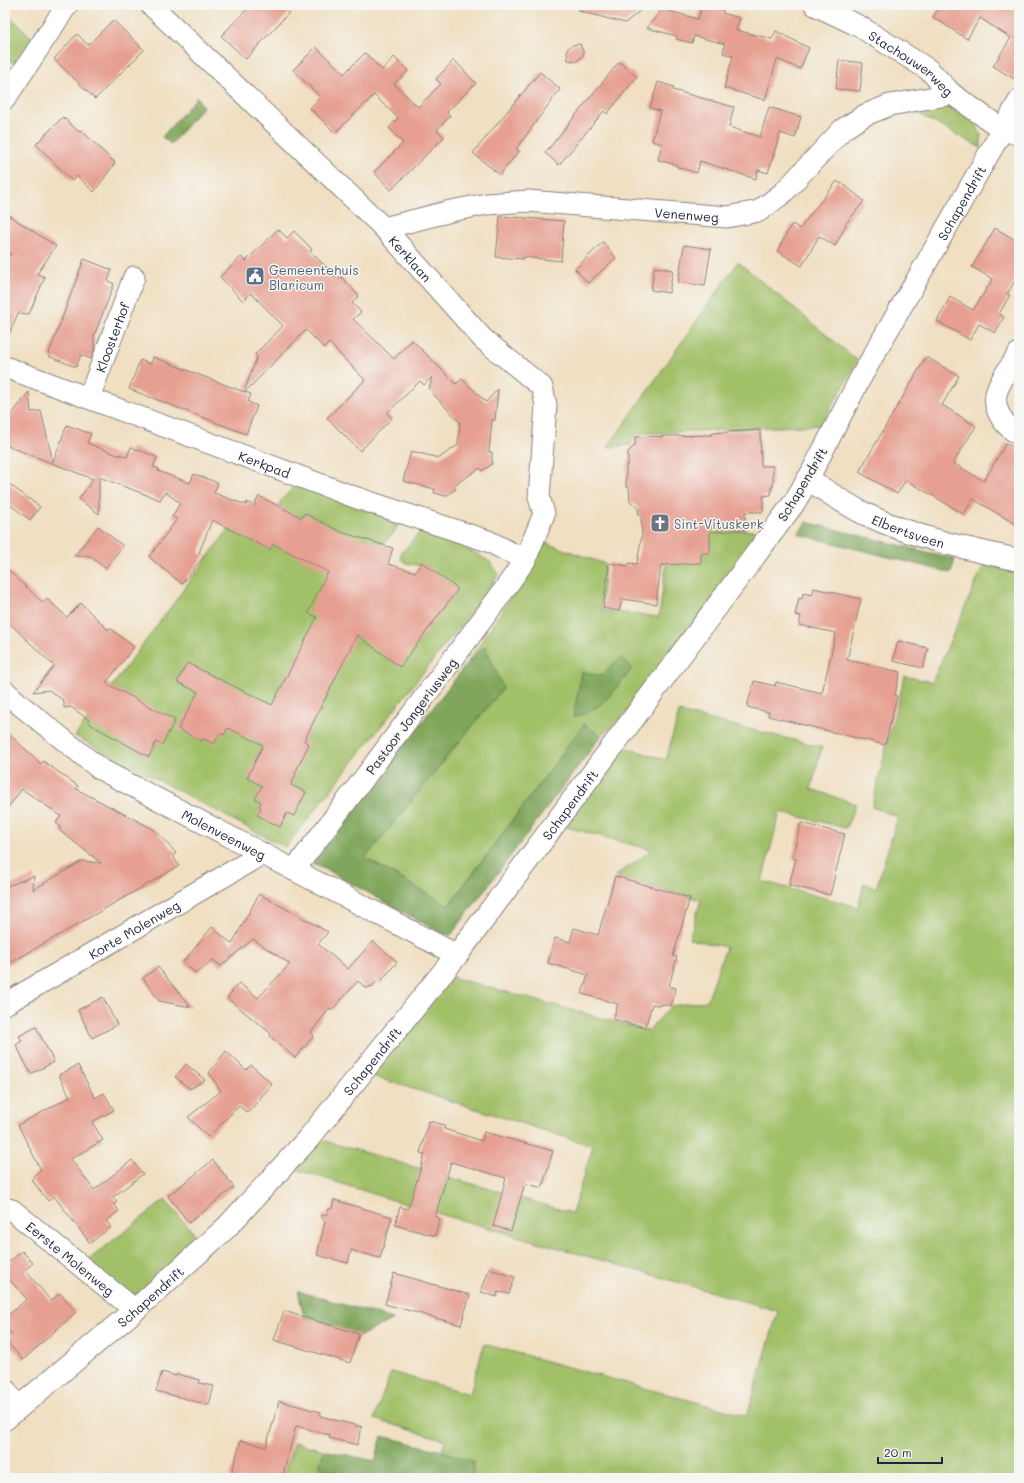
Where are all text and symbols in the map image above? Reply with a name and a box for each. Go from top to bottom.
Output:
street label: Stachouwerweg [866,26,957,99]
street label: Schapendrift [933,162,989,243]
street label: Venenweg [654,203,719,225]
street label: Kerklaan [386,232,436,285]
place label: Gemeentehuis Blaricum [269,261,359,293]
public building icon: Gemeentehuis Blaricum [244,265,266,287]
street label: Kloosterhof [91,299,133,374]
street label: Schapendrift [773,444,831,524]
street label: Kerkpad [236,446,293,481]
street label: Elbertsveen [869,510,947,551]
church icon: Sint-Vituskerk [649,512,671,534]
place label: Sint-Vituskerk [674,515,764,532]
street label: Pastoor Jongeriusweg [362,654,460,778]
street label: Schapendrift [538,766,601,843]
street label: Molenveenweg [179,805,269,863]
street label: Korte Molenweg [85,896,182,962]
street label: Schapendrift [339,1023,404,1098]
street label: Eerste Molenweg [23,1217,118,1299]
street label: Schapendrift [113,1262,187,1330]
scale bar [878,1439,942,1465]
text: 20 m [884,1444,912,1460]

